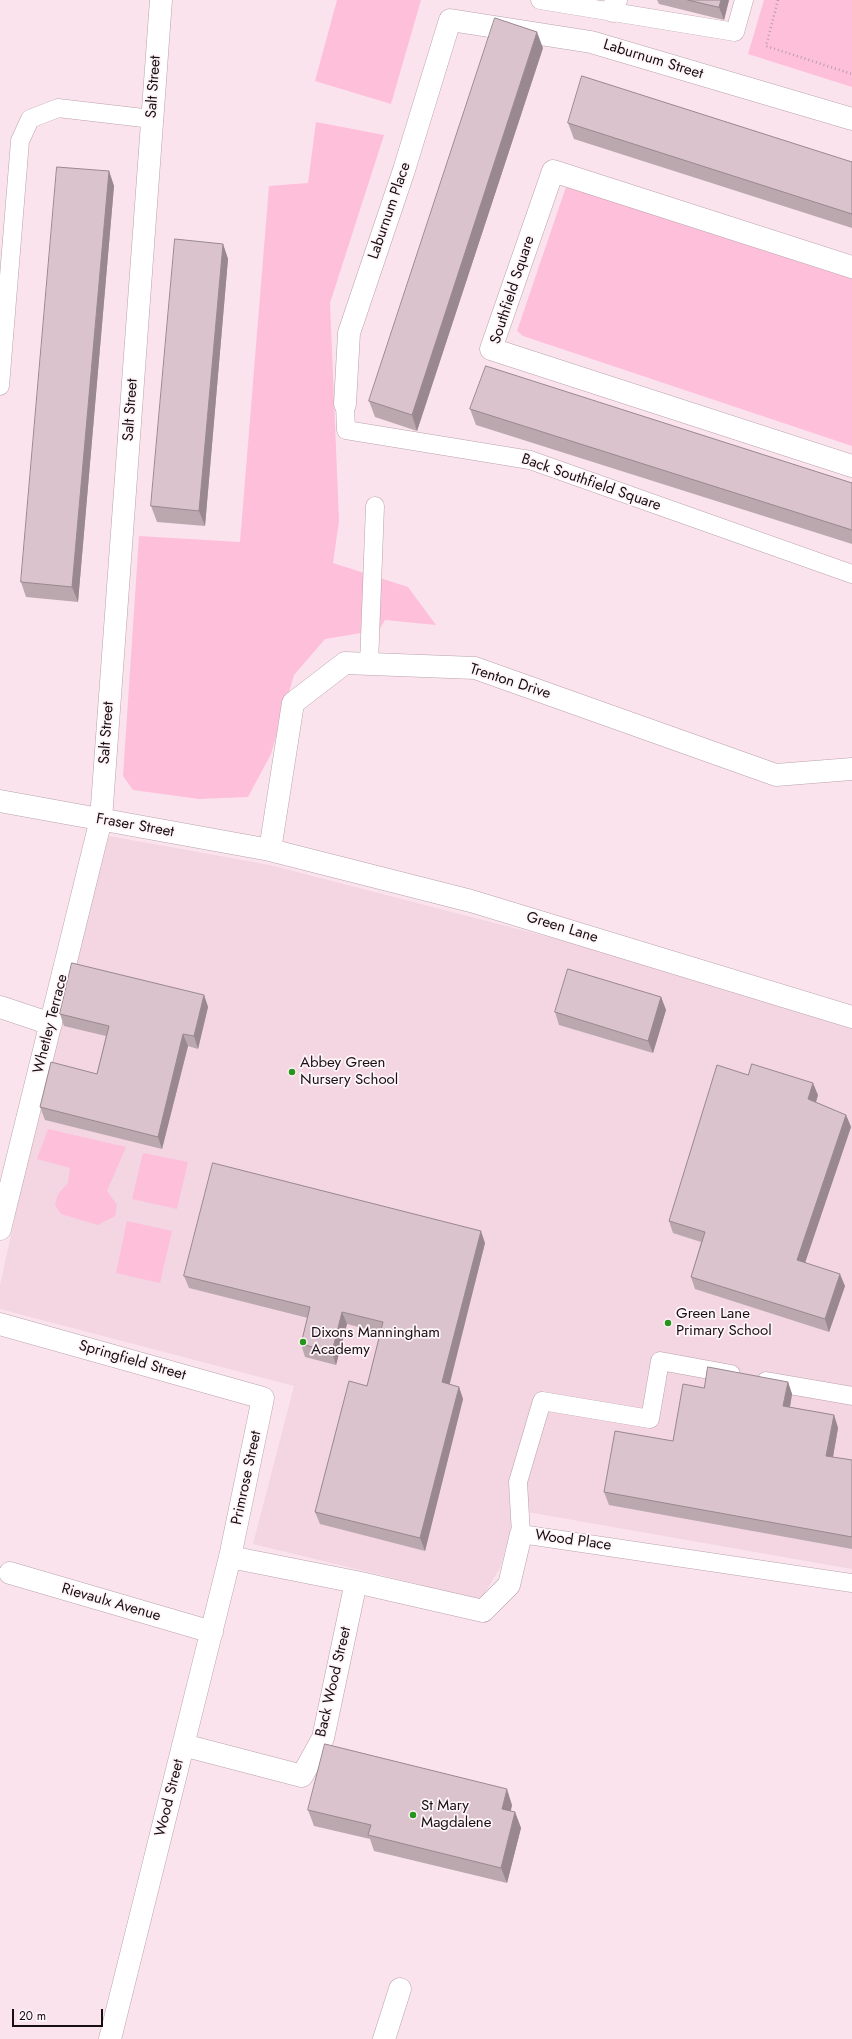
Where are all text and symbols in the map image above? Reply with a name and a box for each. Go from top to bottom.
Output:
street label: Laburnum Street [601,36,705,84]
street label: Salt Street [143,55,165,119]
street label: Laburnum Place [365,160,415,262]
street label: Southfield Square [487,234,539,346]
street label: Salt Street [120,378,142,442]
street label: Back Southfield Square [519,451,663,515]
street label: Trenton Drive [467,660,553,704]
street label: Salt Street [96,701,118,765]
street label: Fraser Street [95,810,175,842]
street label: Green Lane [524,909,600,947]
street label: Whetley Terrace [30,972,72,1076]
place label: Abbey Green Nursery School [300,1054,398,1089]
marker: Abbey Green Nursery School [287,1067,297,1077]
place label: Green Lane Primary School [676,1305,772,1340]
marker: Green Lane Primary School [663,1318,673,1328]
place label: Dixons Manningham Academy [311,1324,440,1359]
street label: Springfield Street [76,1337,188,1385]
marker: Dixons Manningham Academy [298,1337,308,1347]
street label: Primrose Street [228,1429,266,1527]
street label: Wood Place [534,1527,612,1555]
street label: Rievaulx Avenue [59,1580,163,1626]
street label: Back Wood Street [313,1625,355,1739]
street label: Wood Street [152,1758,188,1838]
place label: St Mary Magdalene [421,1797,491,1832]
marker: St Mary Magdalene [408,1810,418,1820]
scale bar [14,2001,105,2027]
text: 20 m [19,2007,46,2025]

